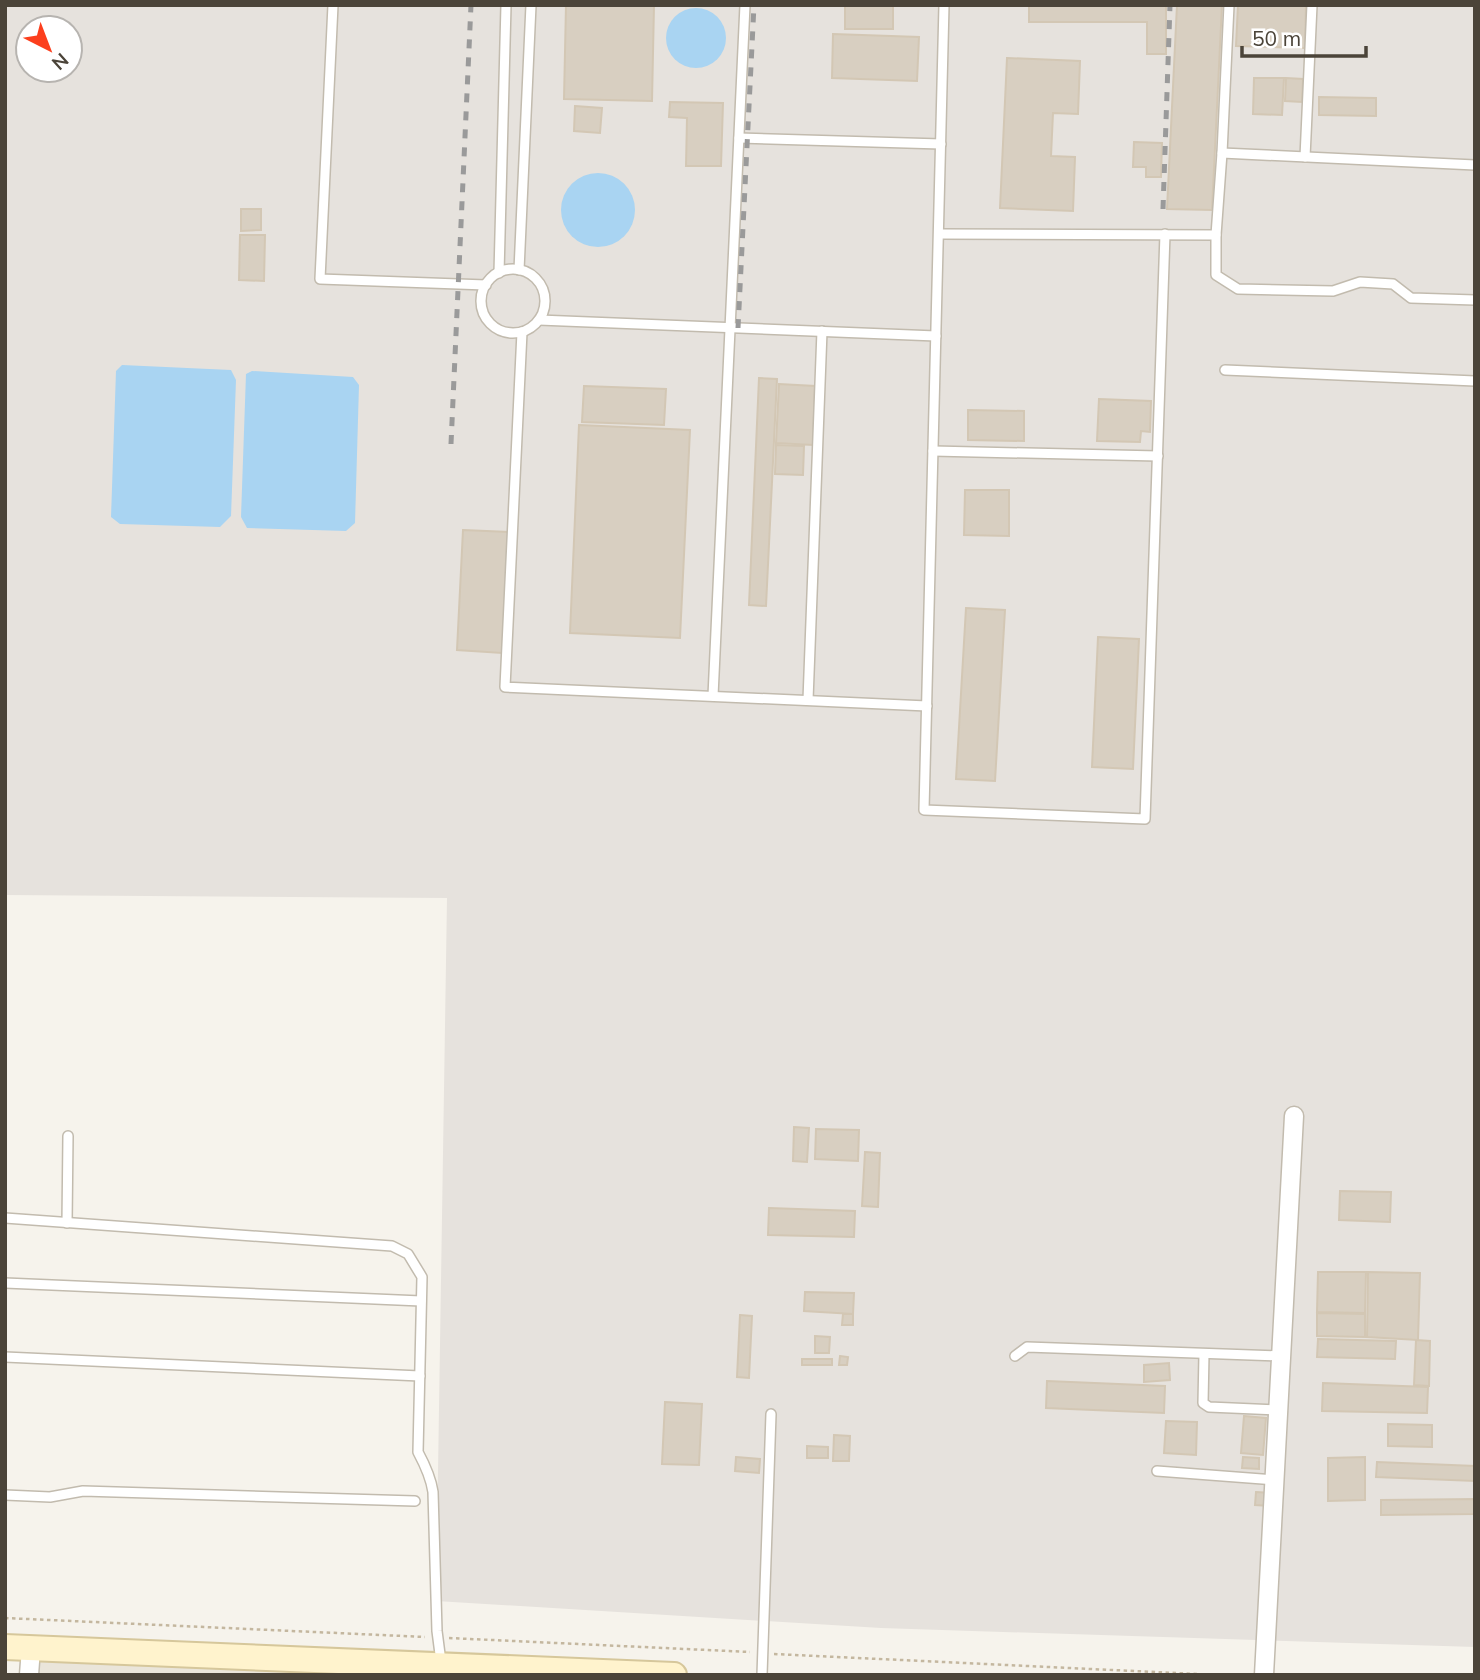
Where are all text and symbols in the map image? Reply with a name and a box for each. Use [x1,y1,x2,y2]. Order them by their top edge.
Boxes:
north arrow [14,14,84,84]
scale bar [1242,14,1366,58]
text: 50 m [1252,25,1301,51]
text: N [47,48,74,75]

